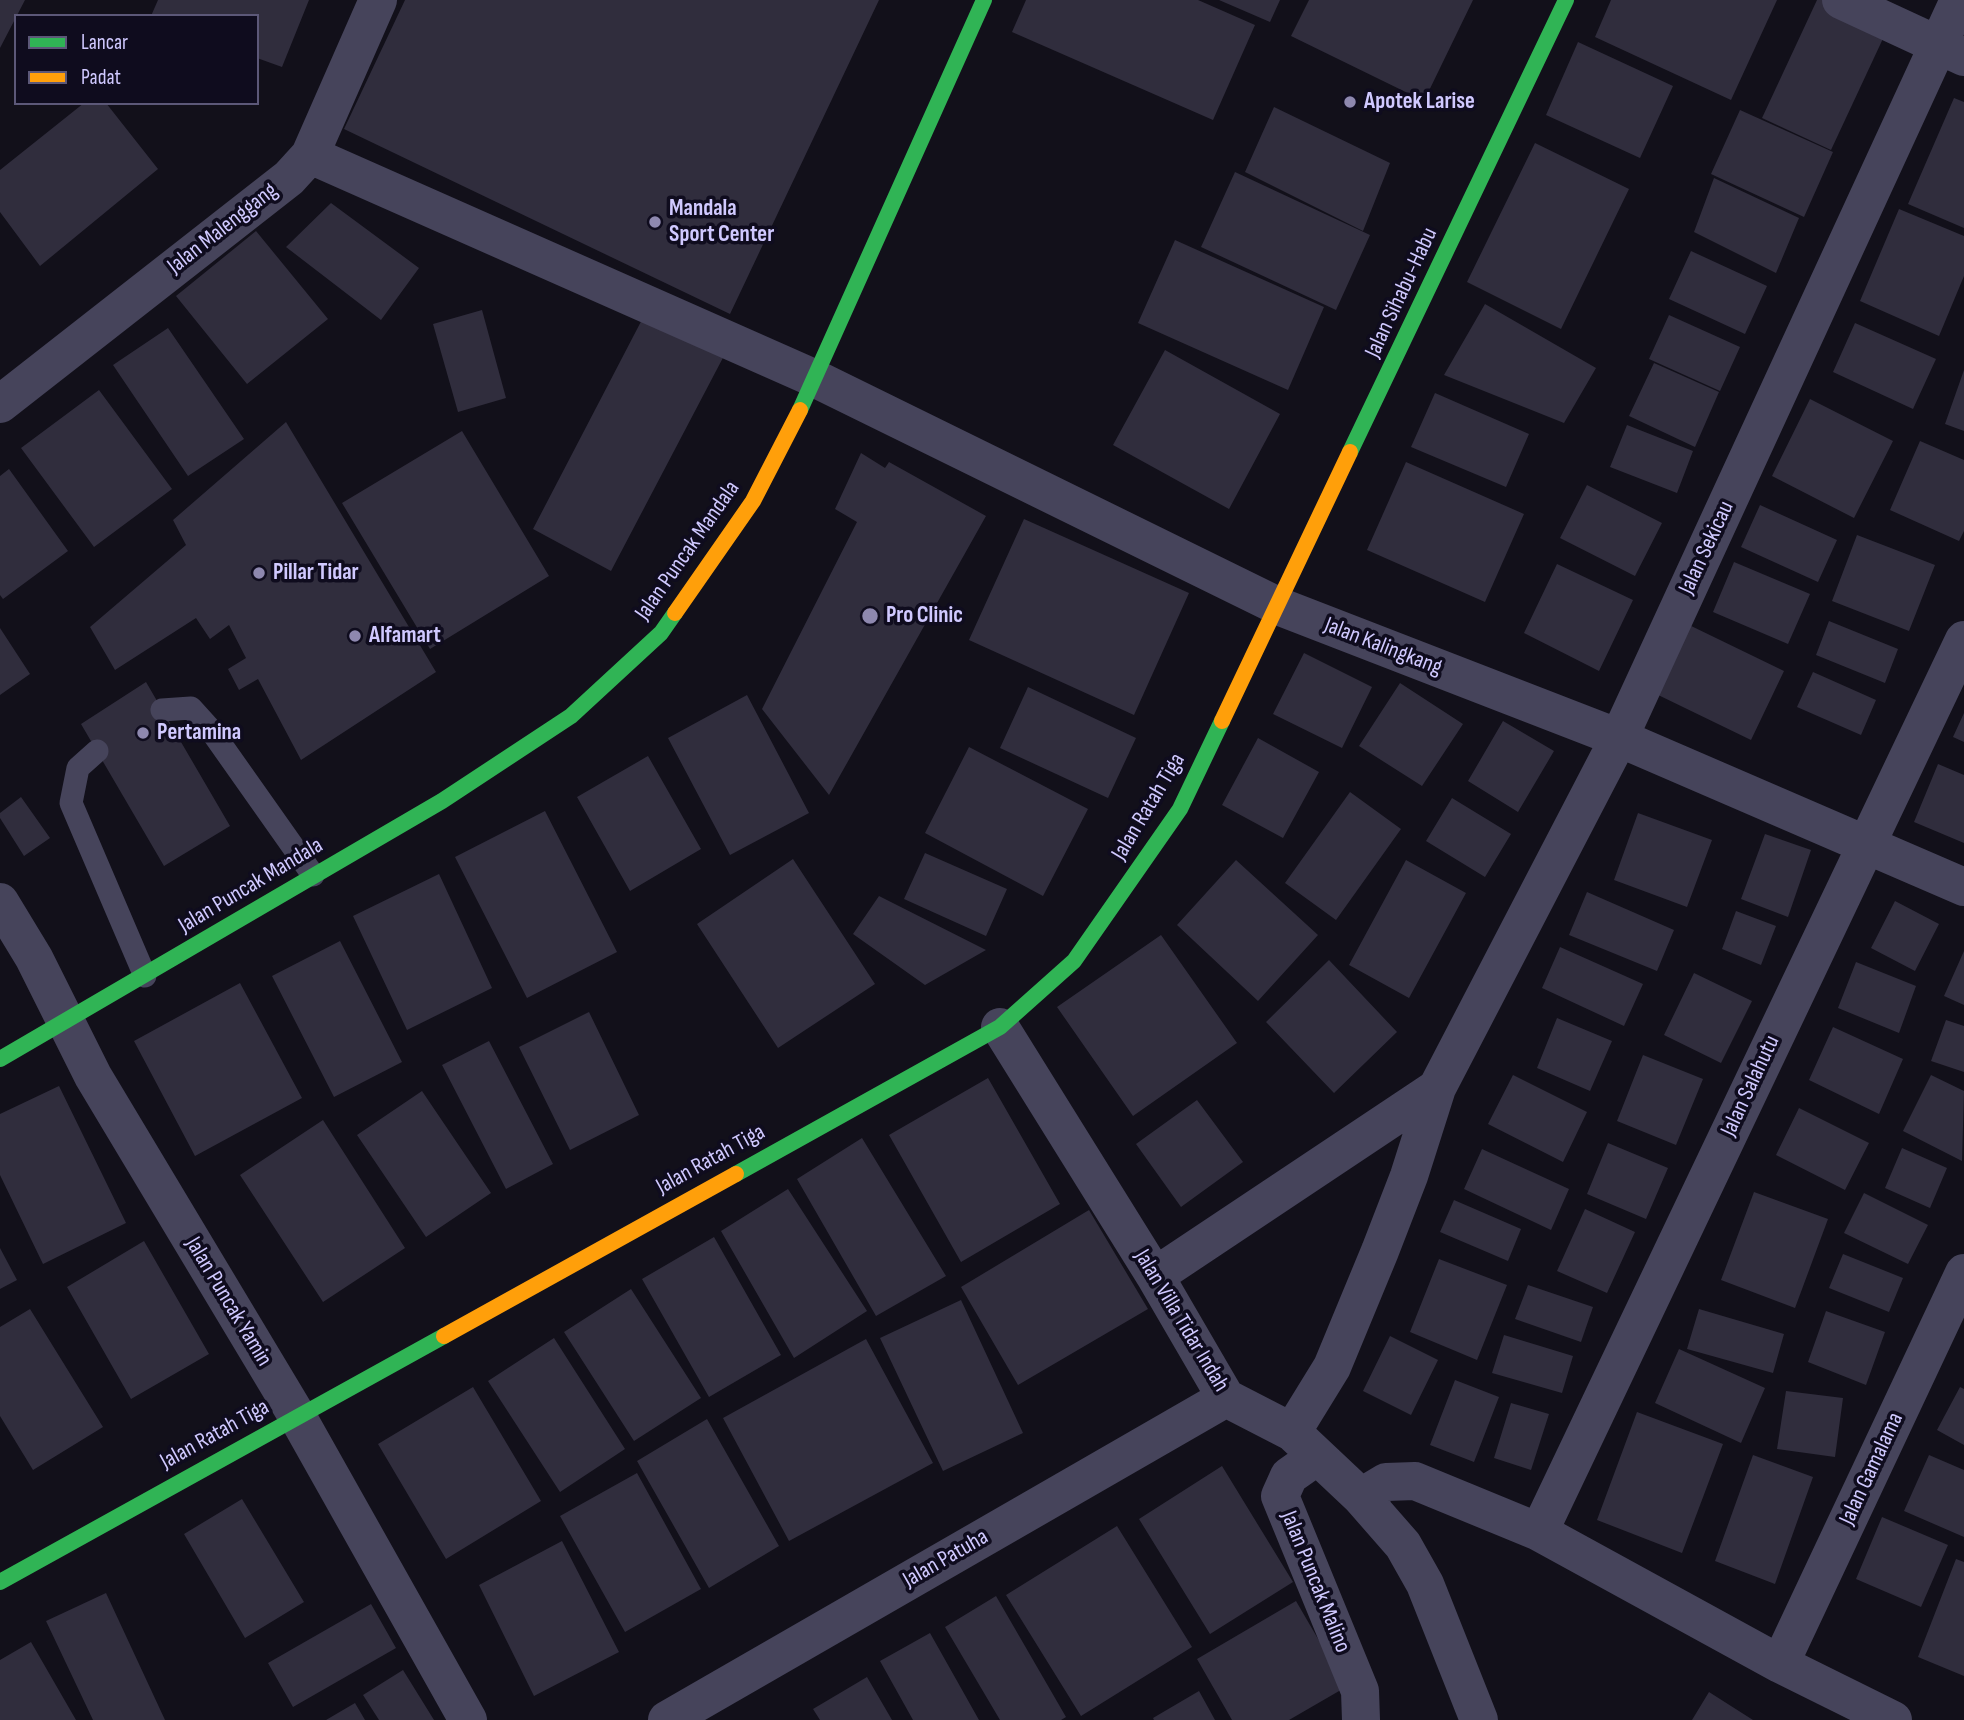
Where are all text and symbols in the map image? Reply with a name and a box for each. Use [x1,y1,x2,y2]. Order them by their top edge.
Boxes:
legend [14,14,259,105]
text: Lancar [81,30,128,55]
text: Padat [81,65,121,90]
place label: Apotek Larise [1364,88,1475,116]
marker: Apotek Larise [1342,94,1358,110]
street label: Jalan Malenggang [162,177,284,281]
place label: Mandala Sport Center [669,195,774,249]
marker: Mandala Sport Center [647,214,663,230]
street label: Jalan Sihabu-Habu [1360,224,1444,362]
street label: Jalan Puncak Mandala [630,476,746,626]
street label: Jalan Sekicau [1673,497,1741,599]
place label: Pillar Tidar [273,559,359,587]
marker: Pillar Tidar [251,565,267,581]
place label: Pro Clinic [886,602,963,630]
marker: Pro Clinic [860,606,880,626]
street label: Jalan Kalingkang [1320,612,1446,682]
place label: Alfamart [369,622,441,650]
marker: Alfamart [347,628,363,644]
place label: Pertamina [157,719,241,747]
marker: Pertamina [135,725,151,741]
street label: Jalan Ratah Tiga [1106,748,1192,866]
street label: Jalan Puncak Mandala [174,832,328,940]
street label: Jalan Salahutu [1716,1031,1786,1141]
street label: Jalan Ratah Tiga [652,1119,770,1201]
street label: Jalan Puncak Yamin [179,1232,277,1372]
street label: Jalan Villa Tidar Indah [1128,1245,1234,1397]
street label: Jalan Ratah Tiga [156,1394,274,1476]
street label: Jalan Gamalama [1834,1408,1910,1530]
street label: Jalan Puncak Malino [1274,1507,1356,1657]
street label: Jalan Patuha [898,1524,994,1594]

